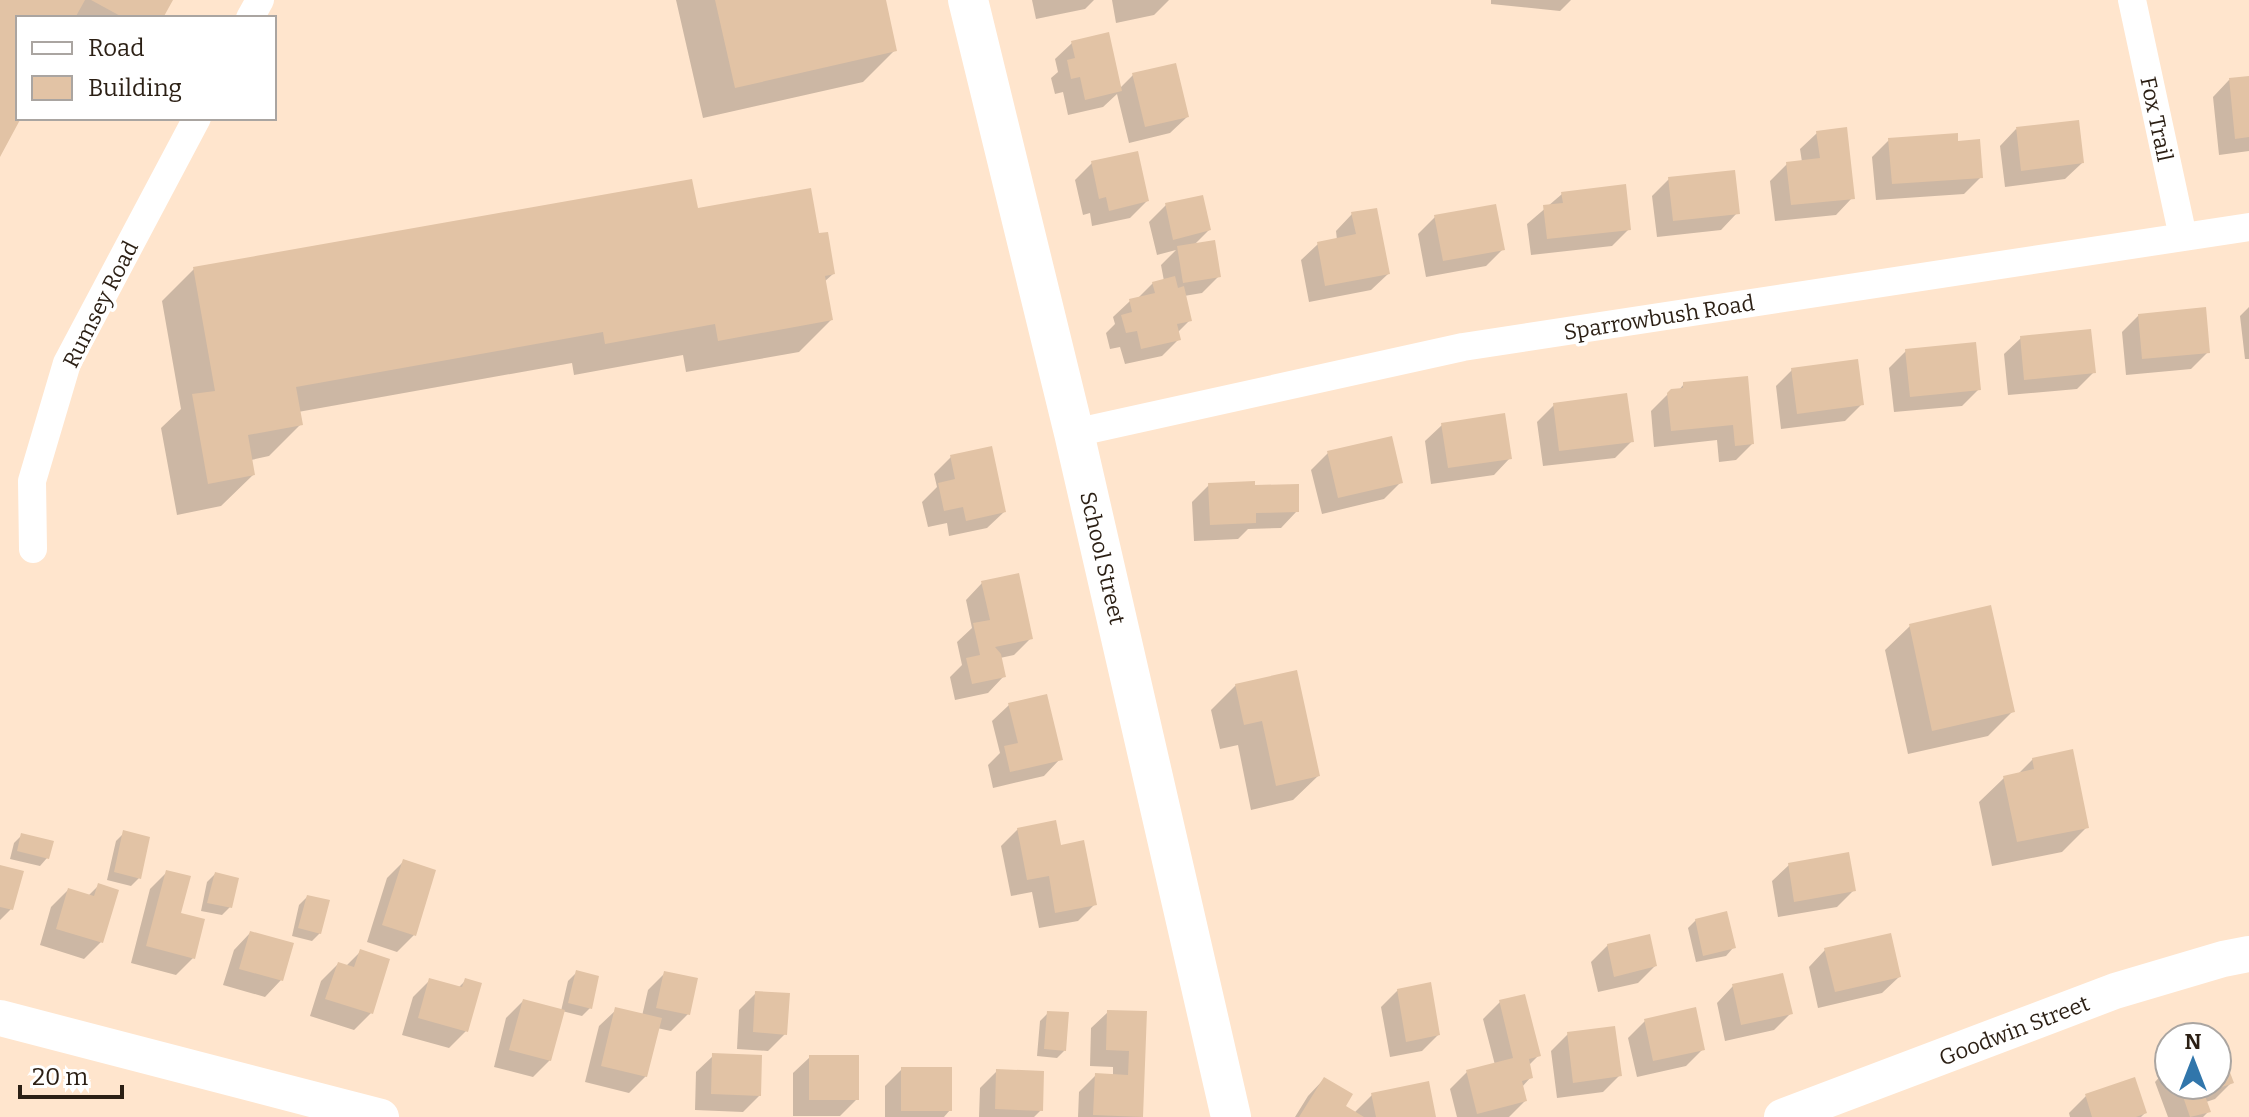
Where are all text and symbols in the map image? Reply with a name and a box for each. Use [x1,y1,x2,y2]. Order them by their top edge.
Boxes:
legend [16,16,276,120]
text: Road [88,34,144,62]
text: Building [88,74,182,102]
street label: Fox Trail [2134,74,2179,164]
street label: Rumsey Road [57,236,144,372]
street label: Sparrowbush Road [1562,289,1756,346]
street label: School Street [1074,489,1131,627]
street label: Goodwin Street [1935,989,2093,1071]
north arrow [2153,1021,2233,1101]
text: N [2185,1028,2202,1055]
scale bar [20,1049,122,1099]
text: 20 m [32,1063,88,1091]

